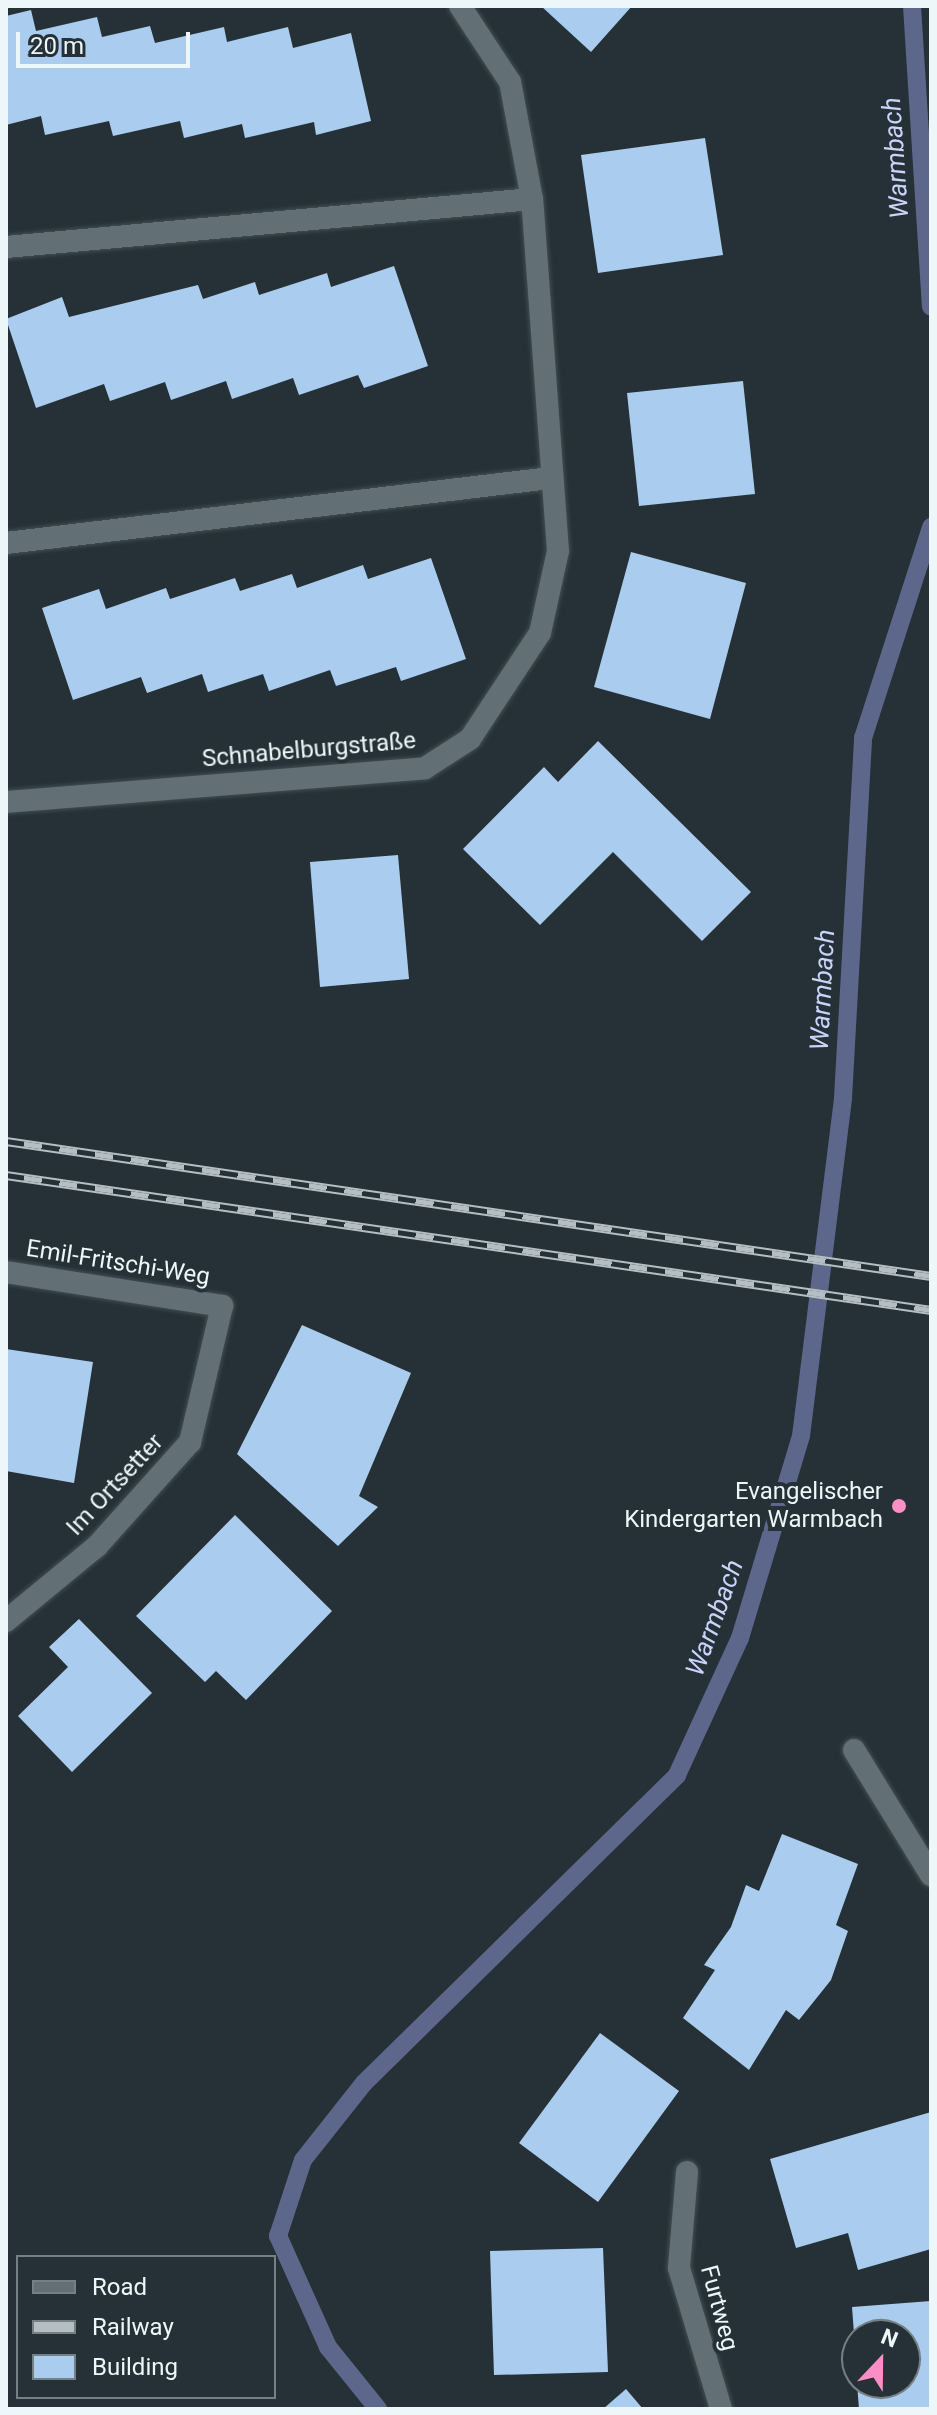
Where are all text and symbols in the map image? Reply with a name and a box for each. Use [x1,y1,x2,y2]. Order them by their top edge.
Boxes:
scale bar [20,16,194,66]
text: 20 m [30,32,84,60]
water label: Warmbach [876,96,916,220]
street label: Schnabelburgstraße [201,726,417,774]
water label: Warmbach [804,929,842,1051]
street label: Emil-Fritschi-Weg [24,1234,212,1292]
street label: Im Ortsetter [61,1428,169,1542]
place label: Evangelischer Kindergarten Warmbach [624,1478,883,1534]
marker: Evangelischer Kindergarten Warmbach [890,1497,908,1515]
water label: Warmbach [680,1556,750,1680]
legend [16,2255,276,2399]
street label: Furtweg [694,2262,744,2354]
text: Road [92,2273,147,2301]
text: Railway [92,2313,174,2341]
north arrow [841,2319,921,2399]
text: N [878,2324,901,2353]
text: Building [92,2353,178,2381]

